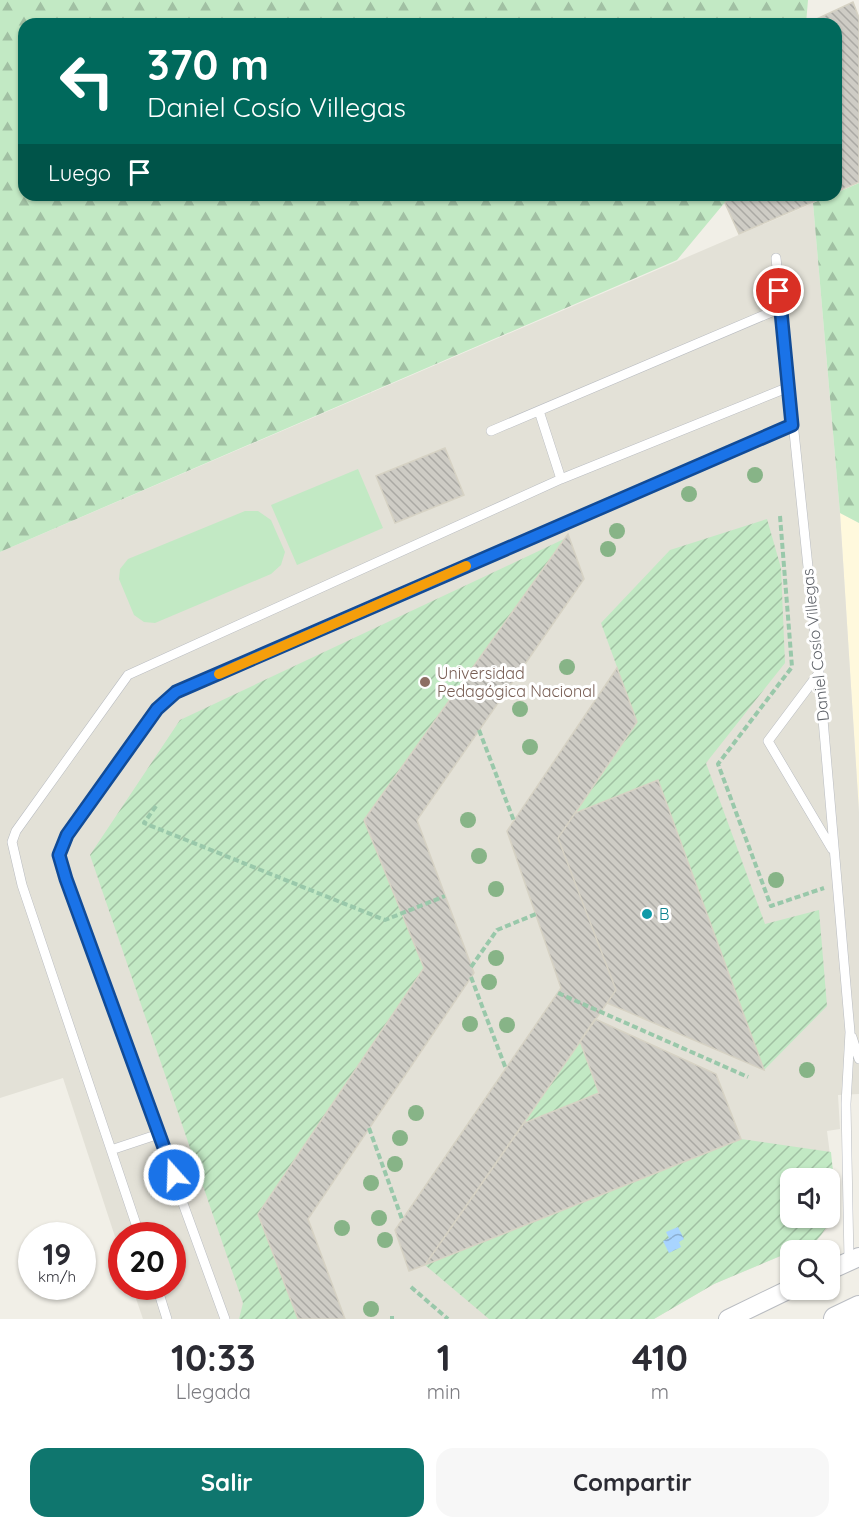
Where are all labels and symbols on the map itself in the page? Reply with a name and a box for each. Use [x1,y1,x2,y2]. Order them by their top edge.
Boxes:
pin [753,265,804,316]
street label: Daniel Cosío Villegas [797,568,833,722]
place label: Universidad Pedagógica Nacional [437,663,596,701]
marker: Universidad Pedagógica Nacional [418,675,432,689]
place label: B [659,904,669,924]
marker: B [640,907,654,921]
position arrow [142,1143,206,1207]
speed limit sign: 20 [108,1222,186,1300]

